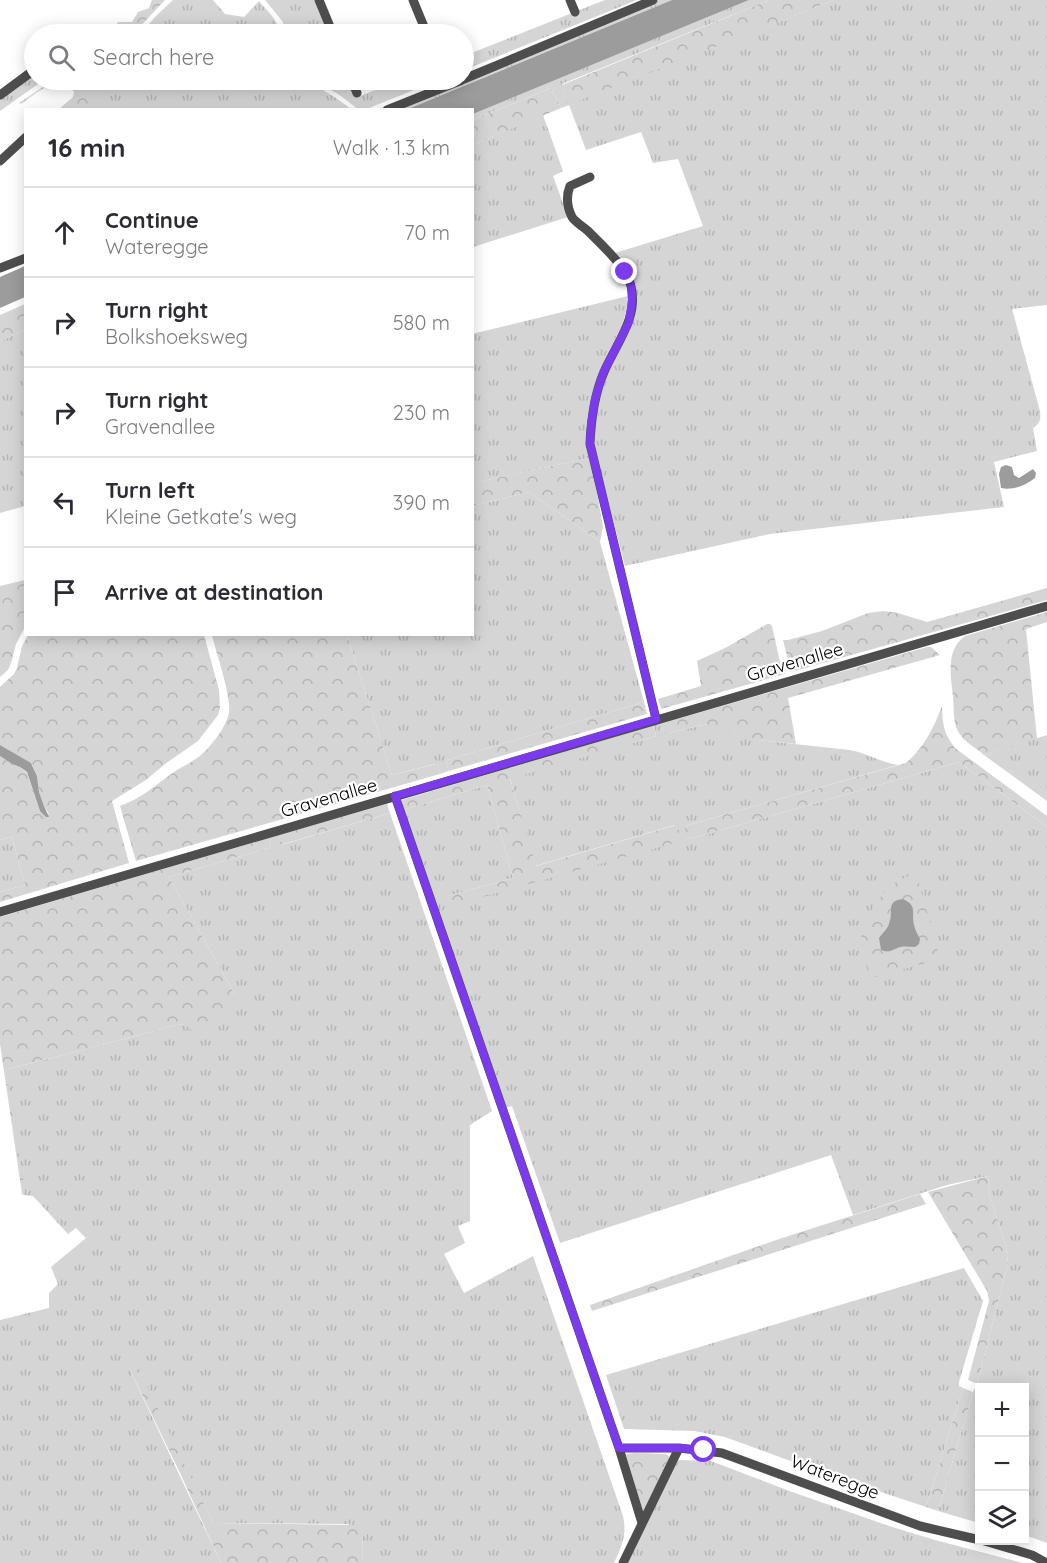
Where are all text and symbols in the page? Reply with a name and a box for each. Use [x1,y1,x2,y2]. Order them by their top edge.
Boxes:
search box [24,24,474,90]
icon: search [45,41,78,74]
text: Search here [93,43,214,71]
text: 16 min [48,131,125,164]
text: Walk · 1.3 km [333,135,450,160]
text: Continue [105,206,199,234]
icon: ahead [48,216,81,249]
text: 70 m [404,220,450,245]
text: Wateregge [105,234,209,259]
route end [611,258,637,284]
text: Turn right [105,296,209,324]
icon: right [48,306,81,339]
text: 580 m [393,310,450,335]
text: Bolkshoeksweg [105,324,248,349]
text: Turn right [105,386,209,414]
icon: right [48,396,81,429]
text: 230 m [393,400,450,425]
text: Gravenallee [105,414,215,439]
text: Turn left [105,476,195,504]
icon: left [48,486,81,519]
text: 390 m [393,490,450,515]
text: Kleine Getkate's weg [105,504,297,529]
icon: arrive [48,576,81,609]
text: Arrive at destination [105,578,323,606]
street label: Gravenallee [744,637,846,686]
street label: Gravenallee [278,773,380,822]
map controls [975,1383,1029,1545]
button: + [975,1383,1029,1437]
route start [690,1436,716,1462]
button: − [975,1437,1029,1491]
street label: Wateregge [788,1449,883,1504]
button: layers [975,1491,1029,1545]

